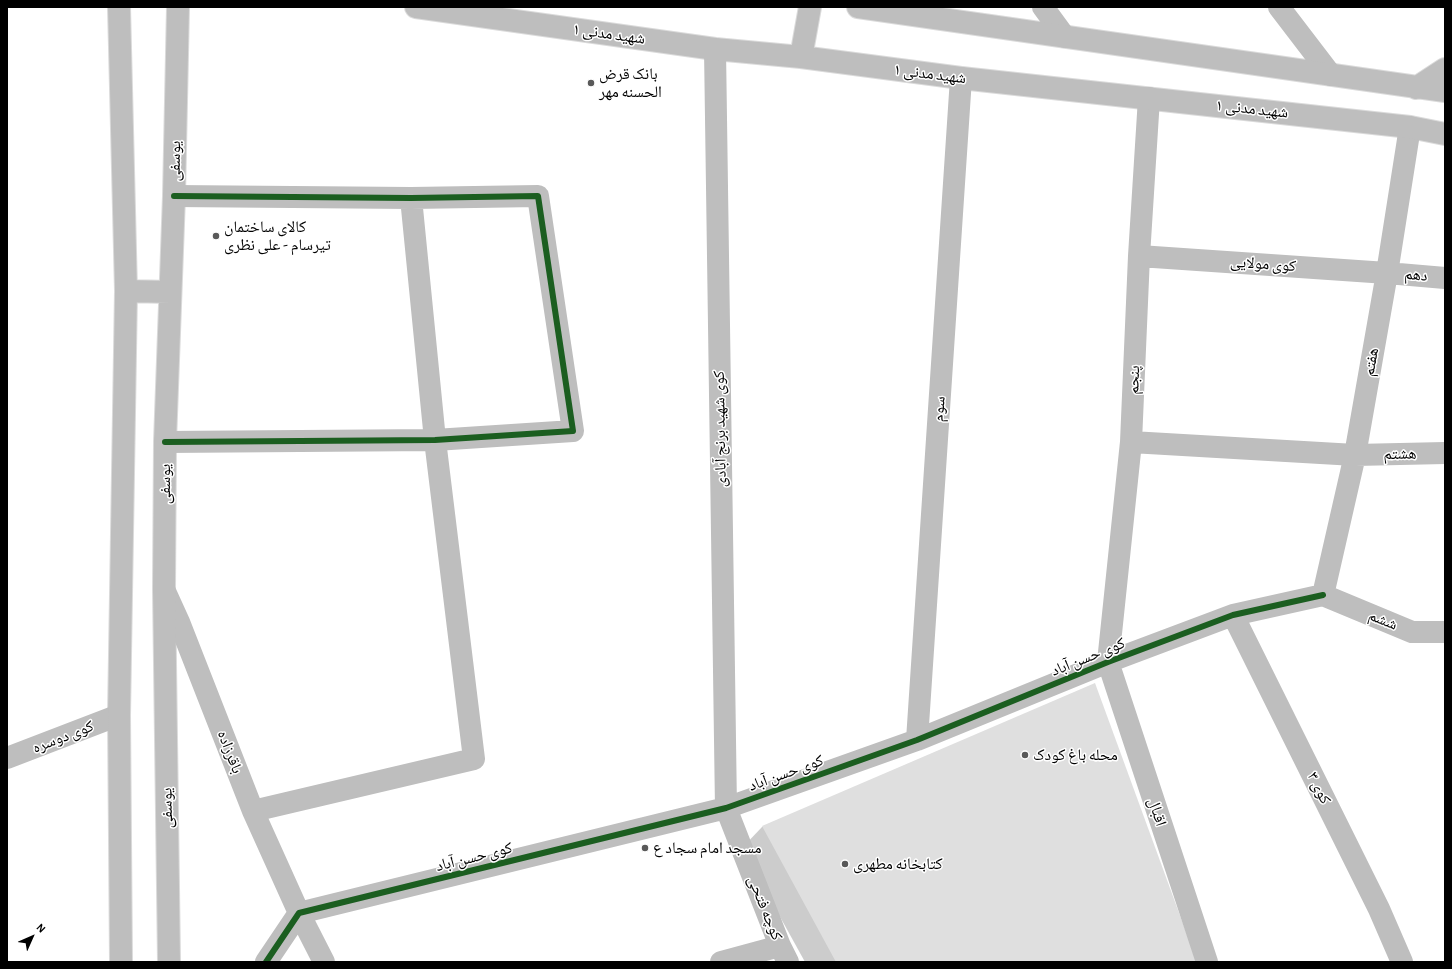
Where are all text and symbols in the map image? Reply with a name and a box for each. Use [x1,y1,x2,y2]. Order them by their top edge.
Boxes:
street label: شهید مدنی ۱ [572,19,646,49]
street label: شهید مدنی ۱ [893,60,967,88]
place label: بانک قرض الحسنه مهر [599,64,662,102]
marker: بانک قرض الحسنه مهر [586,78,596,88]
street label: شهید مدنی ۱ [1215,96,1289,122]
street label: یوسفی [165,140,185,182]
place label: کالای ساختمان تیرسام - علی نظری [224,217,331,255]
marker: کالای ساختمان تیرسام - علی نظری [211,231,221,241]
street label: کوی مولایی [1229,252,1297,276]
street label: دهم [1404,264,1428,286]
street label: هفتم [1359,346,1383,378]
street label: پنجم [1124,365,1144,395]
street label: کوی شهید برنج آبادی [709,371,731,487]
street label: سوم [929,395,949,423]
street label: هشتم [1383,444,1417,464]
street label: یوسفی [155,464,175,504]
street label: ششم [1366,606,1400,634]
street label: کوی حسن آباد [1048,633,1128,681]
street label: کوی دوسره [30,717,96,757]
street label: باقرزاده [213,728,247,776]
place label: محله باغ کودک [1033,745,1118,765]
marker: محله باغ کودک [1020,750,1030,760]
street label: کوی حسن آباد [746,751,826,795]
street label: کوی ۳ [1303,769,1335,807]
street label: یوسفی [157,787,177,829]
street label: اقبال [1143,795,1171,829]
street label: کوی حسن آباد [434,838,514,876]
place label: مسجد امام سجاد ع [653,838,762,858]
marker: مسجد امام سجاد ع [640,843,650,853]
place label: کتابخانه مطهری [853,854,943,874]
marker: کتابخانه مطهری [840,859,850,869]
street label: کوچه فتحی [743,873,787,943]
north arrow [12,917,52,957]
text: N [34,922,47,935]

